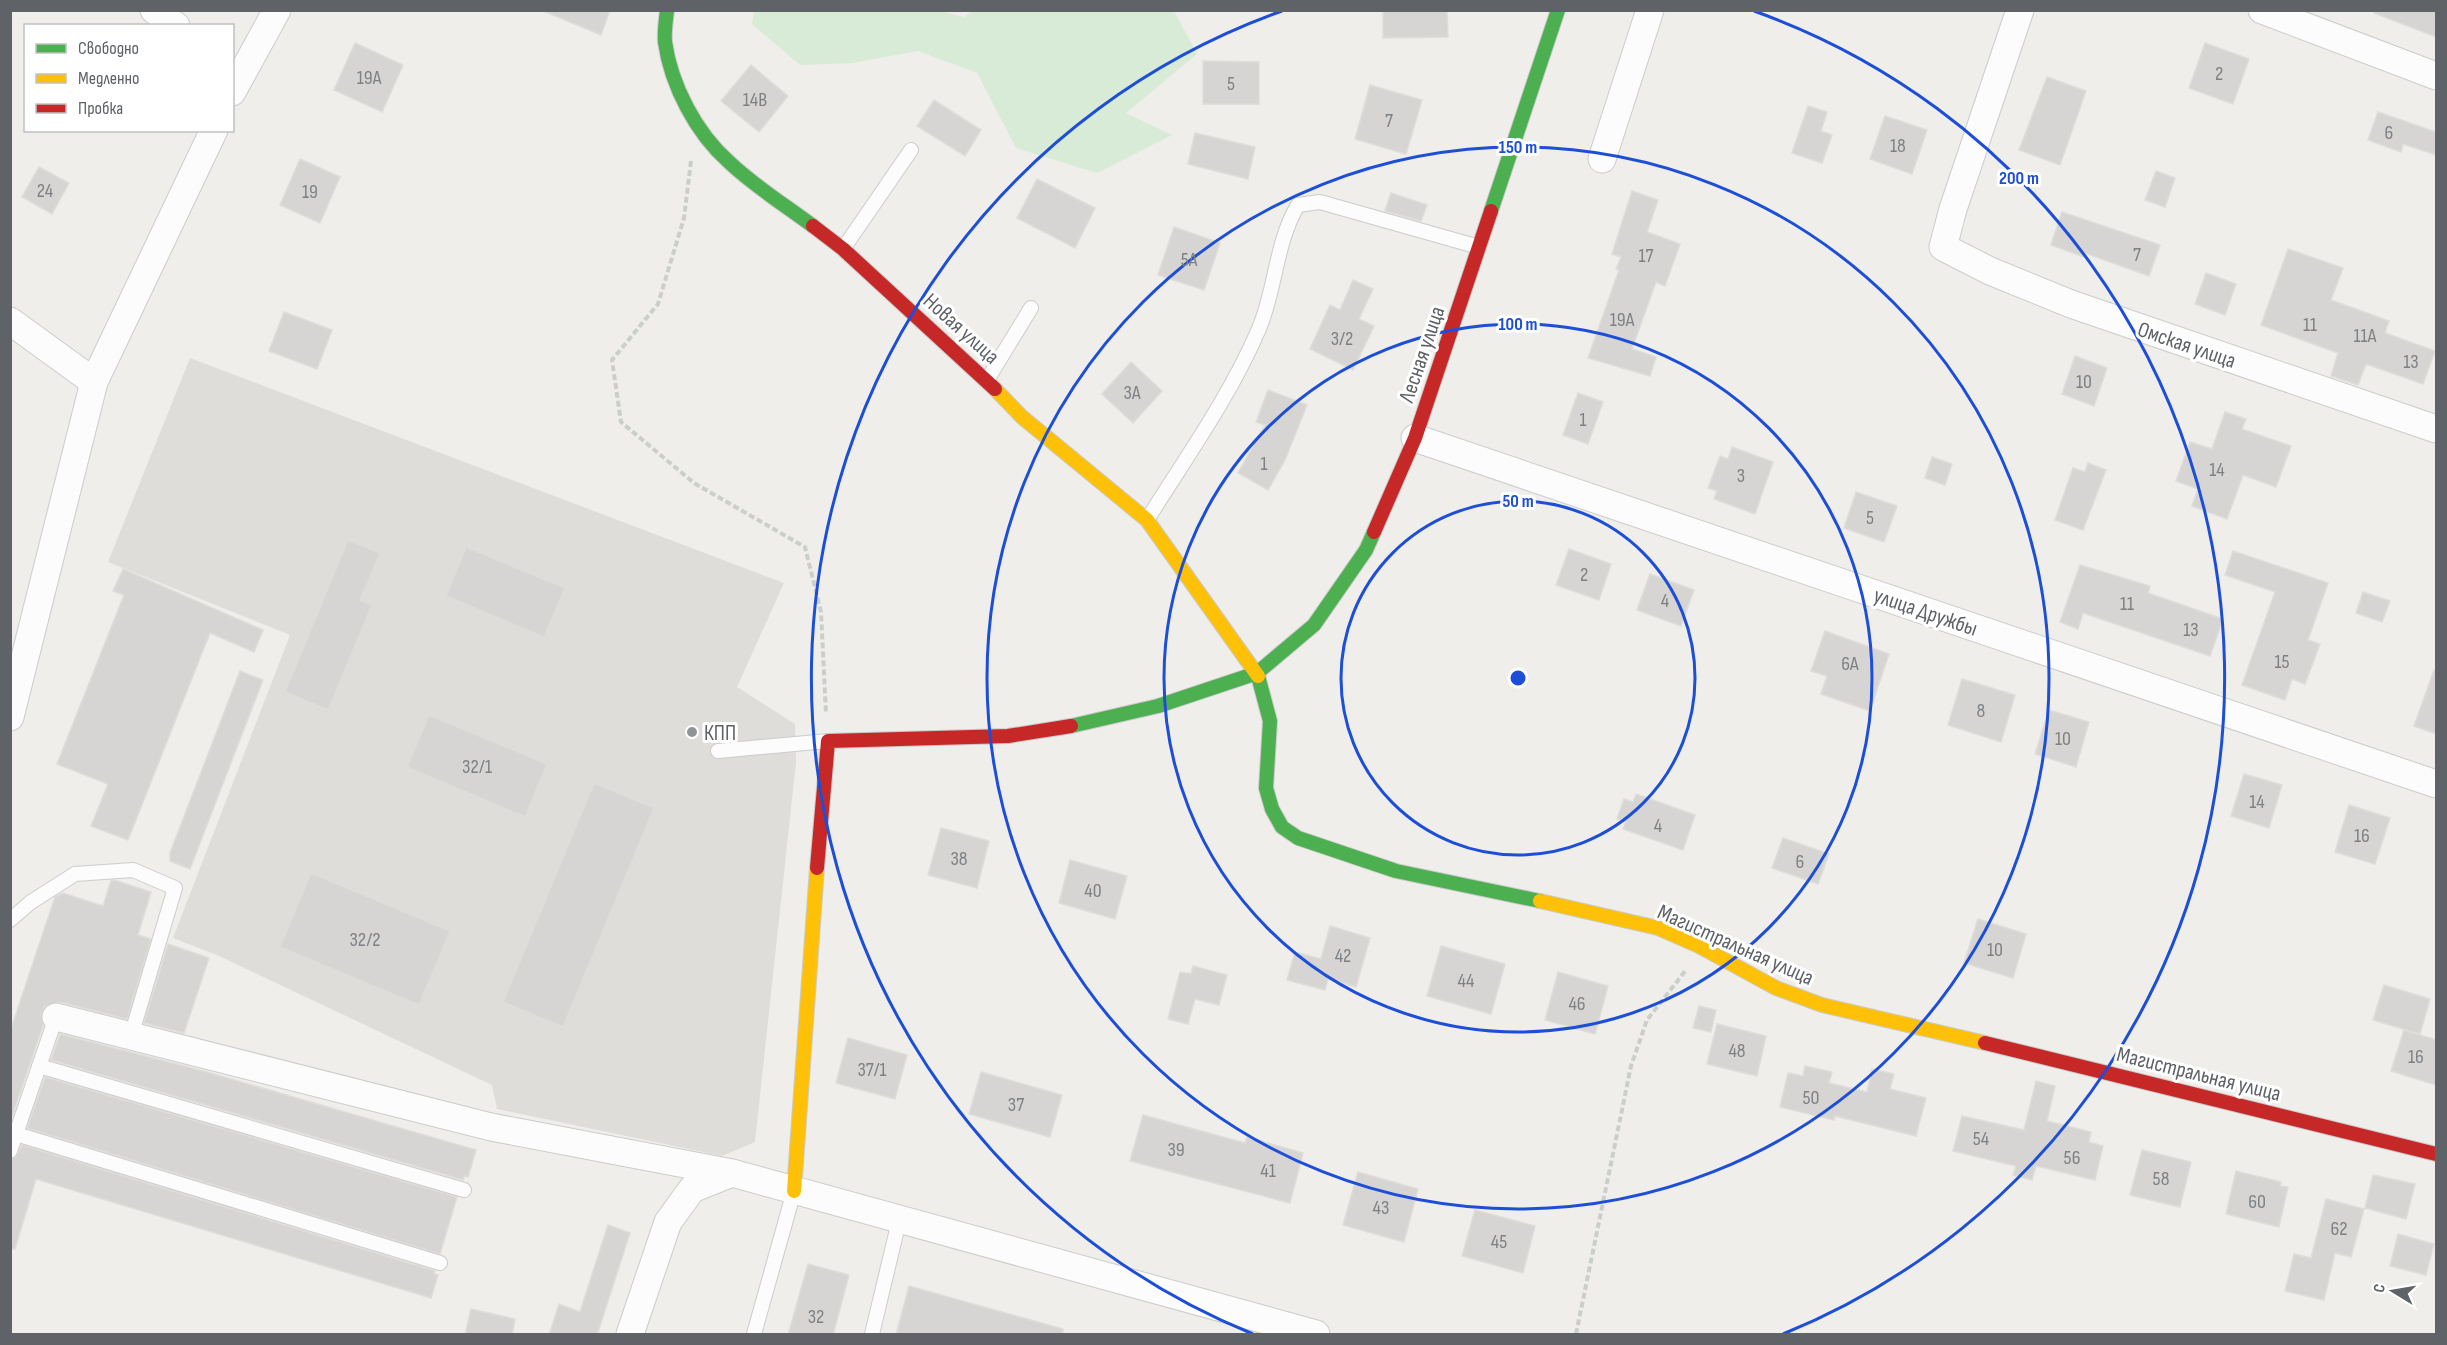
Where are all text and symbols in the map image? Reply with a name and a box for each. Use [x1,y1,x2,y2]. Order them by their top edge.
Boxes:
legend [24,24,234,132]
text: Свободно [78,38,139,59]
house number: 2 [2215,62,2223,86]
house number: 19А [357,66,382,90]
text: Медленно [78,68,140,89]
house number: 5 [1227,72,1235,96]
house number: 14В [743,88,767,112]
text: Пробка [78,98,123,119]
house number: 7 [1385,109,1393,133]
house number: 6 [2385,121,2393,145]
house number: 18 [1890,134,1906,158]
text: 150 m [1499,137,1537,158]
text: 200 m [1999,168,2039,189]
house number: 24 [37,179,53,203]
house number: 19 [302,180,318,204]
house number: 7 [2133,243,2141,267]
house number: 17 [1639,244,1653,268]
house number: 5А [1181,248,1198,272]
street label: Новая улица [917,288,1005,370]
street label: Лесная улица [1393,303,1451,407]
house number: 19А [1610,308,1635,332]
house number: 11 [2303,313,2317,337]
text: 100 m [1499,314,1538,335]
street label: Омская улица [2134,316,2239,375]
house number: 11А [2354,324,2377,348]
house number: 3/2 [1331,327,1353,351]
house number: 13 [2403,350,2419,374]
house number: 10 [2076,370,2092,394]
house number: 3А [1124,381,1141,405]
house number: 1 [1580,408,1587,432]
house number: 1 [1261,452,1268,476]
house number: 14 [2209,458,2225,482]
house number: 3 [1737,464,1745,488]
text: 50 m [1502,491,1534,512]
house number: 5 [1866,506,1874,530]
house number: 2 [1580,563,1588,587]
street label: улица Дружбы [1870,582,1981,643]
house number: 4 [1661,589,1669,613]
house number: 11 [2120,592,2134,616]
house number: 13 [2183,618,2199,642]
house number: 15 [2274,650,2290,674]
house number: 6А [1841,652,1859,676]
centre of rings [1508,668,1528,688]
house number: 8 [1977,699,1985,723]
place label: КПП [704,720,736,747]
marker: КПП [685,725,699,739]
house number: 10 [2055,727,2071,751]
house number: 32/1 [462,755,492,779]
house number: 14 [2249,790,2265,814]
house number: 4 [1654,814,1662,838]
house number: 16 [2354,824,2370,848]
house number: 38 [950,847,968,871]
house number: 6 [1796,850,1804,874]
house number: 40 [1084,879,1102,903]
street label: Магистральная улица [1653,899,1818,992]
house number: 32/2 [349,928,381,952]
house number: 10 [1987,938,2003,962]
house number: 42 [1335,944,1351,968]
house number: 44 [1458,969,1474,993]
house number: 46 [1568,992,1586,1016]
house number: 48 [1728,1039,1746,1063]
street label: Магистральная улица [2114,1041,2283,1108]
house number: 16 [2408,1045,2424,1069]
house number: 37/1 [857,1058,887,1082]
house number: 50 [1803,1086,1819,1110]
house number: 37 [1008,1093,1024,1117]
house number: 54 [1973,1127,1989,1151]
house number: 39 [1167,1138,1185,1162]
house number: 56 [2064,1146,2080,1170]
house number: 41 [1260,1159,1276,1183]
house number: 58 [2153,1167,2169,1191]
house number: 60 [2248,1190,2266,1214]
house number: 43 [1373,1196,1389,1220]
house number: 62 [2330,1217,2348,1241]
house number: 45 [1491,1230,1507,1254]
north arrow [2363,1261,2423,1321]
text: С [2370,1283,2390,1294]
house number: 32 [808,1305,824,1329]

